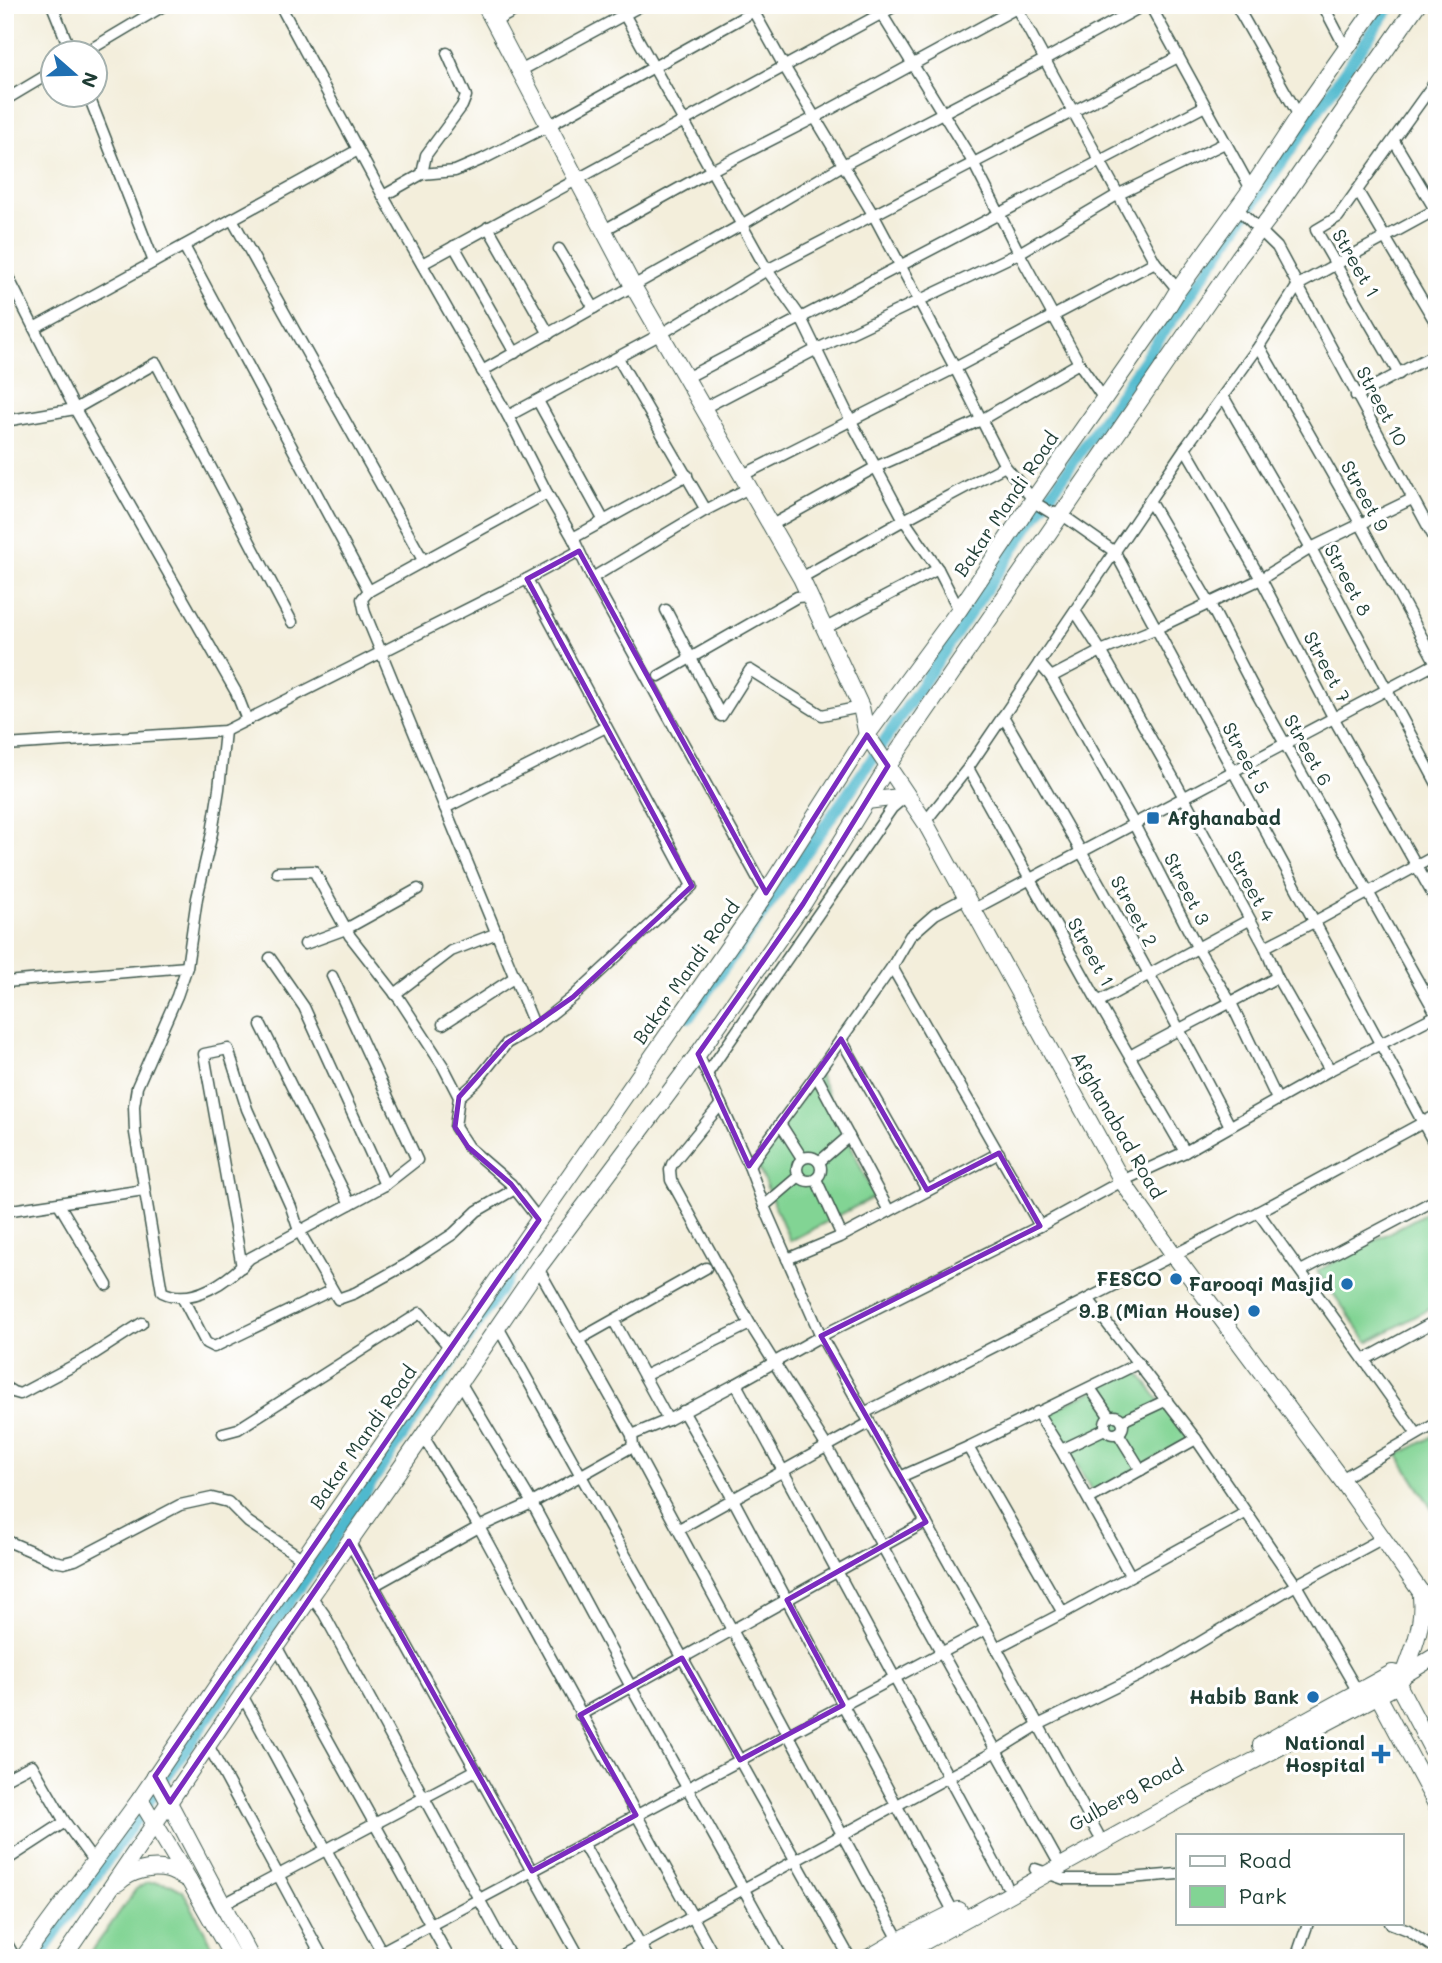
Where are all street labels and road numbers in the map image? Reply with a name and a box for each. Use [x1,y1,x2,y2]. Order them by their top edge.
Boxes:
street label: Street 1 [1327,224,1386,302]
street label: Street 10 [1351,362,1414,450]
street label: Bakar Mandi Road [948,426,1063,581]
street label: Street 9 [1336,456,1395,536]
street label: Street 8 [1319,539,1378,620]
street label: Street 7 [1298,627,1357,707]
street label: Street 6 [1279,710,1338,790]
street label: Street 5 [1217,718,1276,798]
street label: Street 4 [1222,846,1281,926]
street label: Street 3 [1159,848,1216,929]
street label: Street 2 [1105,871,1164,951]
street label: Bakar Mandi Road [627,895,745,1048]
street label: Street 1 [1062,913,1121,991]
street label: Afghanabad Road [1066,1047,1171,1203]
street label: Bakar Mandi Road [304,1360,422,1513]
street label: Gulberg Road [1064,1753,1187,1836]

